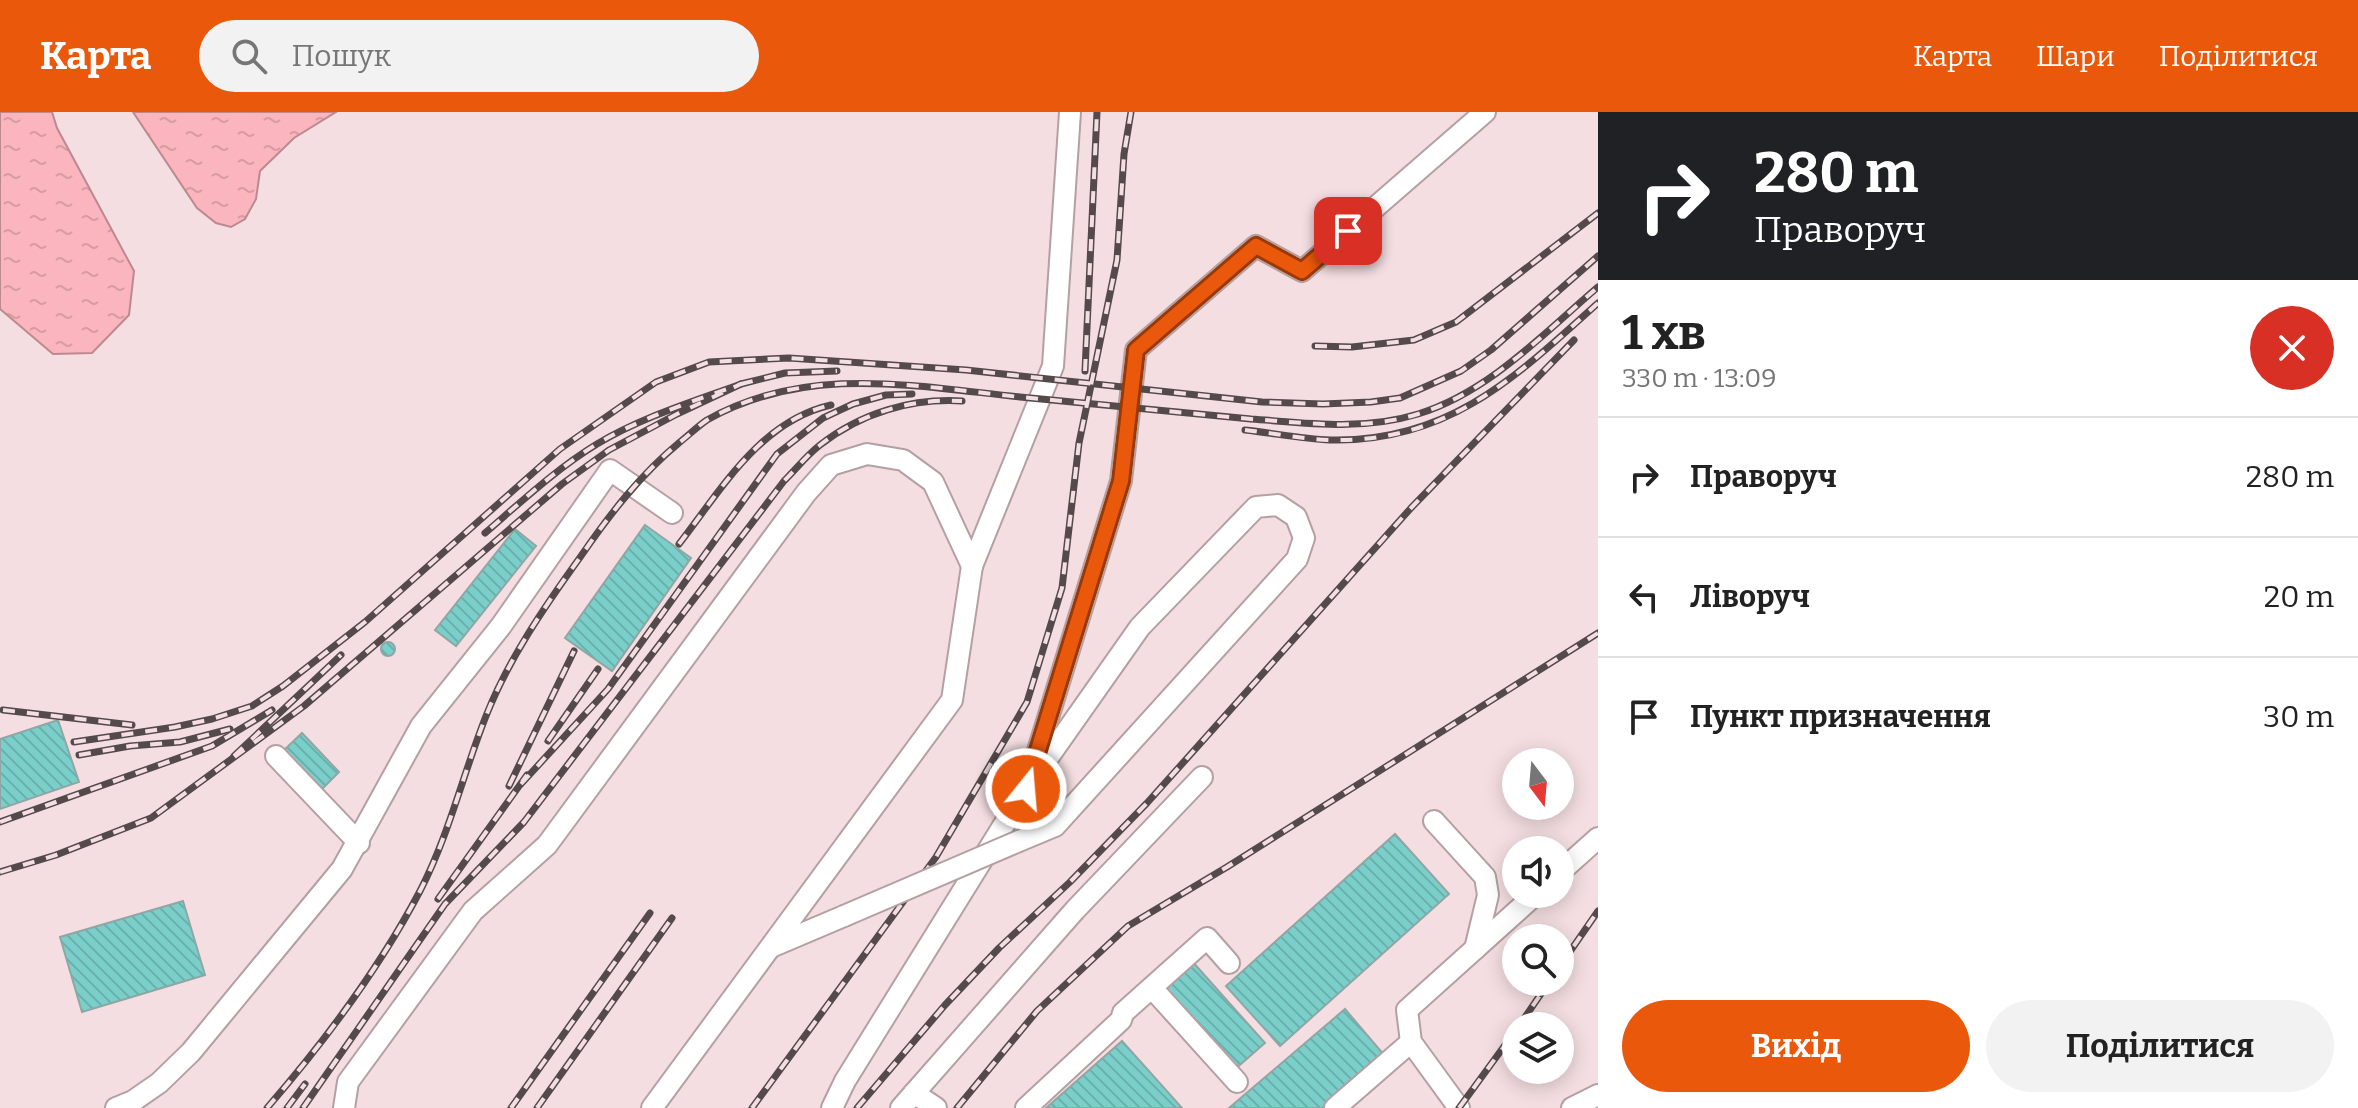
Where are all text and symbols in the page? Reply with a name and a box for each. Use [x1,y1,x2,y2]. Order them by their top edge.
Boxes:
search box [199,20,759,92]
text: Карта [40,33,151,79]
icon: search [227,34,271,78]
text: Пошук [291,38,391,74]
text: Карта [1913,40,1992,73]
text: Шари [2036,40,2115,73]
text: Поділитися [2159,40,2318,73]
text: 280 m [1754,140,1918,207]
icon: right [1622,144,1726,248]
pin [1314,197,1382,265]
text: Праворуч [1754,208,1926,252]
icon: arrive [1326,209,1370,253]
text: 1 хв [1622,304,1706,362]
button: close [2250,306,2334,390]
text: 330 m · 13:09 [1622,363,1776,394]
icon: right [1622,455,1666,499]
text: Праворуч [1690,459,1837,495]
text: 280 m [2246,459,2334,495]
icon: left [1622,575,1666,619]
text: Ліворуч [1690,579,1810,615]
text: 20 m [2264,579,2334,615]
icon: arrive [1622,695,1666,739]
text: Пункт призначення [1690,699,1991,735]
text: 30 m [2263,699,2334,735]
position arrow [984,747,1068,831]
north arrow [1502,748,1574,820]
map controls [1502,748,1574,1084]
button: sound [1502,836,1574,908]
button: search [1502,924,1574,996]
button: Вихід [1622,1000,1970,1092]
button: Поділитися [1986,1000,2334,1092]
button: layers [1502,1012,1574,1084]

